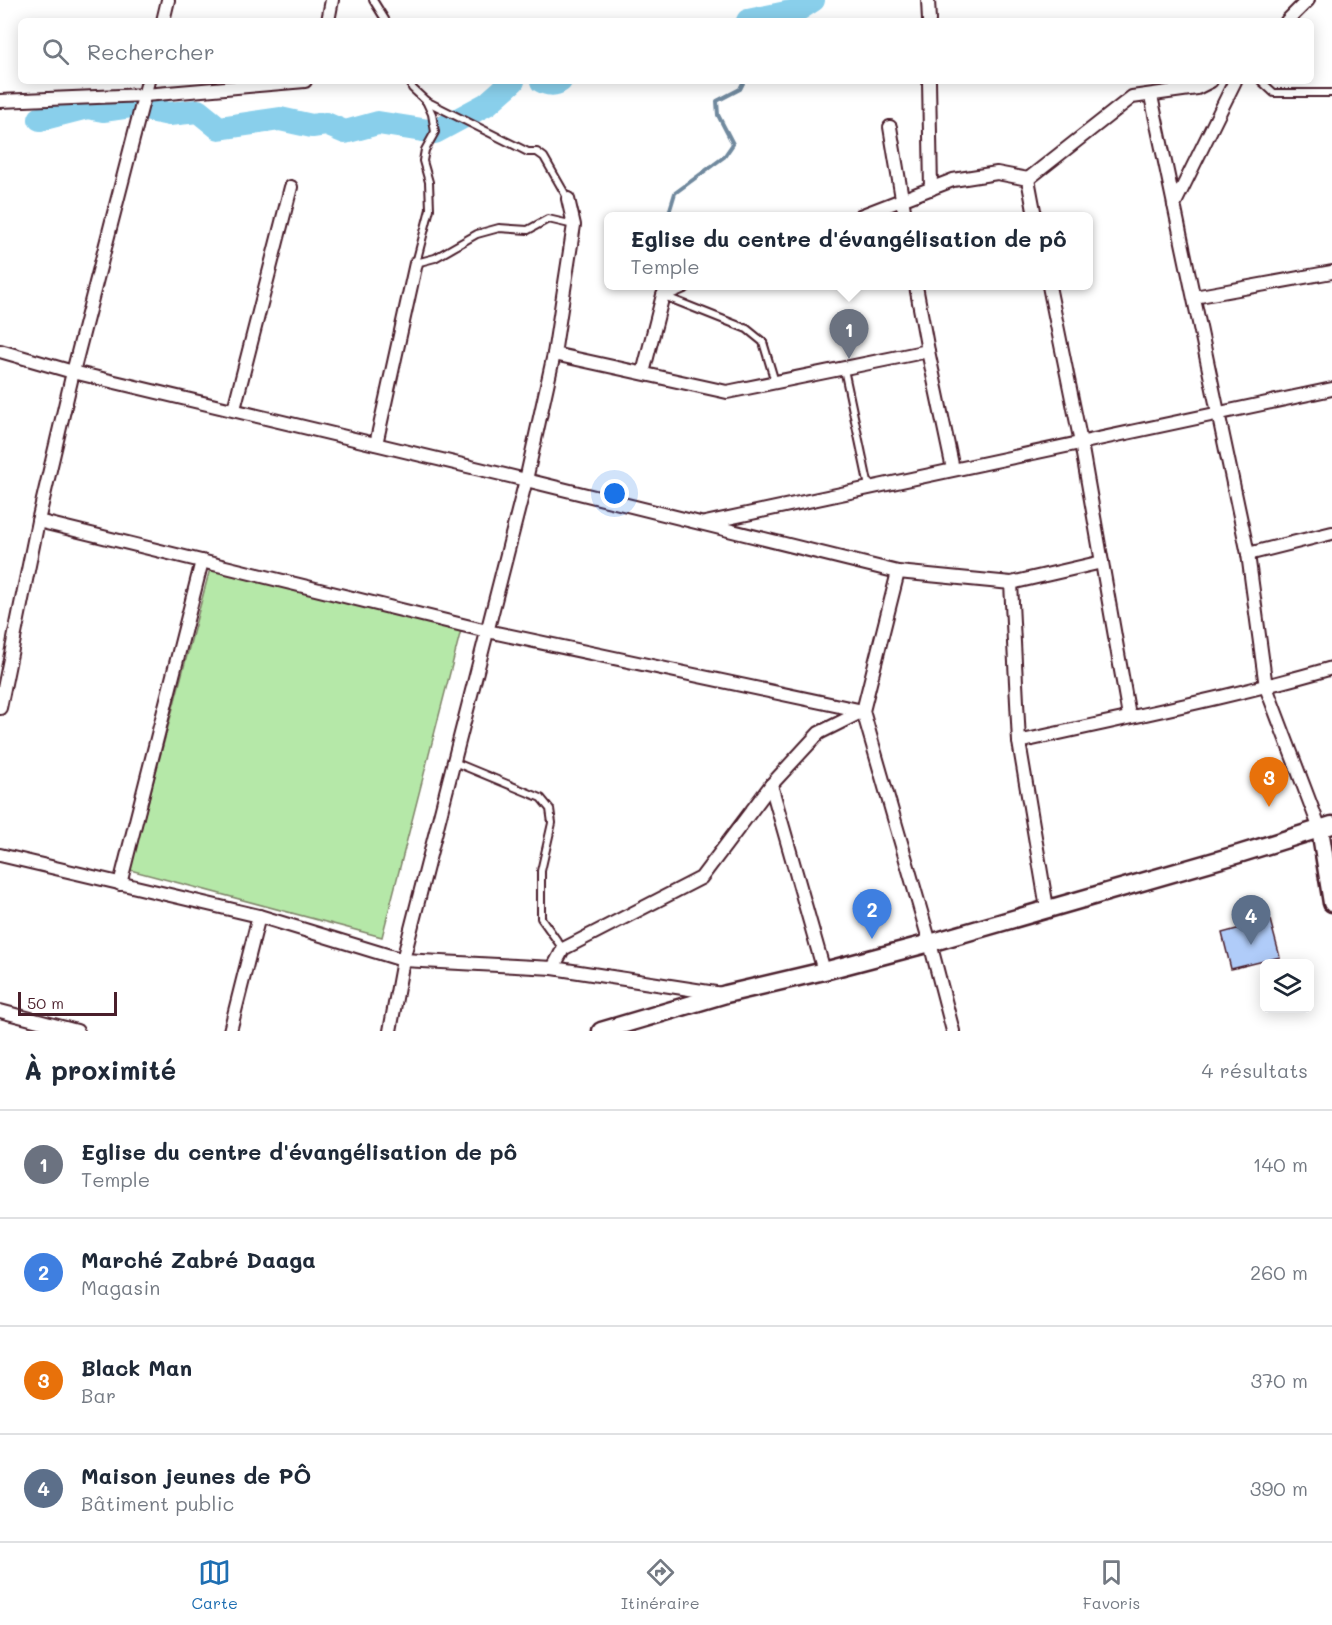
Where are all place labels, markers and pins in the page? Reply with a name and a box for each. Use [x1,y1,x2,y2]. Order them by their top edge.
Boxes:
pin: 1 [830,310,868,359]
pin: 3 [1250,758,1288,807]
pin: 2 [852,890,892,939]
pin: 4 [1232,896,1270,945]

